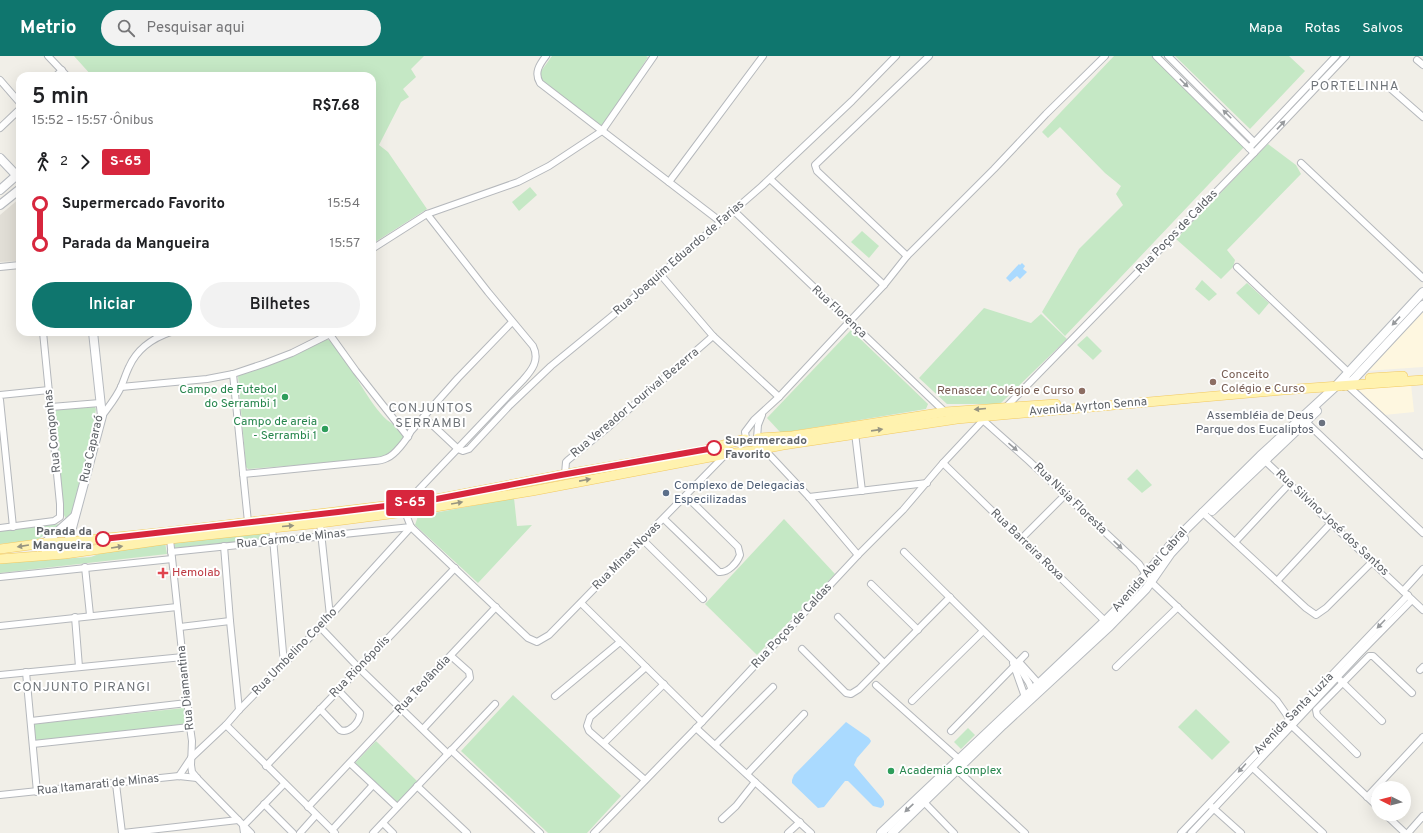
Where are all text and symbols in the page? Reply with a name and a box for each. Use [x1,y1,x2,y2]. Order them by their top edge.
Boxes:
search box [101,10,381,46]
text: Metrio [20,16,77,40]
icon: search [115,17,137,39]
text: Pesquisar aqui [147,19,245,38]
text: Mapa [1249,20,1283,37]
text: Rotas [1305,20,1340,37]
text: Salvos [1362,20,1403,37]
one-way arrow [1179,79,1189,88]
district label: PORTELINHA [1311,79,1399,95]
text: 5 min [32,84,89,111]
text: R$7.68 [312,97,360,116]
one-way arrow [1222,109,1232,119]
text: 15:52 – 15:57 · Ônibus [32,113,154,129]
one-way arrow [1276,120,1286,130]
icon: walk [32,151,54,173]
icon: forward [74,151,96,173]
text: S-65 [110,153,142,170]
text: 2 [60,154,68,170]
street label: Rua Poços de Caldas [1133,186,1221,278]
text: Supermercado Favorito [62,195,225,214]
text: 15:54 [328,196,360,212]
street label: Rua Joaquim Eduardo de Farias [610,197,748,319]
text: Parada da Mangueira [62,235,210,254]
text: 15:57 [329,236,360,252]
button: Iniciar [32,282,192,328]
button: Bilhetes [200,282,360,328]
street label: Rua Florença [808,282,870,342]
one-way arrow [1392,316,1401,325]
street label: Rua Vereador Lourival Bezerra [567,345,703,461]
place label: Conceito Colégio e Curso [1221,367,1305,397]
marker: Conceito Colégio e Curso [1208,377,1218,387]
place label: Campo de Futebol do Serrambi 1 [179,382,277,412]
place label: Renascer Colégio e Curso [937,383,1074,399]
marker: Renascer Colégio e Curso [1077,386,1087,396]
street label: Rua Congonhas [41,388,65,474]
marker: Campo de Futebol do Serrambi 1 [280,392,290,402]
street label: Avenida Ayrton Senna [1028,394,1148,420]
district label: CONJUNTOS SERRAMBI [388,401,474,432]
one-way arrow [974,405,986,412]
place label: Assembléia de Deus Parque dos Eucaliptos [1196,408,1314,438]
street label: Rua Caparaó [76,413,108,484]
place label: Campo de areia - Serrambi 1 [233,414,317,444]
marker: Assembléia de Deus Parque dos Eucaliptos [1317,418,1327,428]
marker: Campo de areia - Serrambi 1 [320,424,330,434]
one-way arrow [871,427,883,433]
place label: Supermercado Favorito [725,433,807,463]
marker: Supermercado Favorito [706,440,722,456]
one-way arrow [1008,442,1018,451]
street label: Rua Nisia Floresta [1030,460,1110,538]
street label: Rua Silvino José dos Santos [1272,466,1392,580]
one-way arrow [579,477,591,483]
place label: Complexo de Delegacias Especilizadas [674,478,805,508]
marker: Complexo de Delegacias Especilizadas [661,488,671,498]
line badge: S-65 [382,490,438,516]
text: S-65 [394,494,426,511]
one-way arrow [451,500,463,506]
street label: Rua Barreira Roxa [987,506,1067,584]
street label: Rua Minas Novas [589,518,665,594]
one-way arrow [282,522,294,529]
place label: Parada da Mangueira [33,524,92,554]
street label: Avenida Abel Cabral [1109,524,1191,616]
street label: Rua Carmo de Minas [235,525,347,553]
marker: Parada da Mangueira [95,531,111,547]
one-way arrow [1113,540,1123,550]
one-way arrow [17,543,29,549]
one-way arrow [111,543,123,549]
place label: Hemolab [172,565,220,581]
marker: Hemolab [157,567,169,579]
street label: Rua Poços de Caldas [748,580,836,672]
street label: Rua Umbelino Coelho [249,604,341,699]
one-way arrow [1376,619,1386,629]
street label: Rua Rionópolis [326,632,394,702]
street label: Rua Diamantina [174,645,198,731]
street label: Rua Teolândia [392,652,454,718]
street label: Avenida Santa Luzia [1251,669,1337,759]
district label: CONJUNTO PIRANGI [13,680,151,696]
place label: Academia Complex [899,763,1002,779]
one-way arrow [1238,763,1247,773]
marker: Academia Complex [886,766,896,776]
street label: Rua Itamarati de Minas [36,771,160,799]
north arrow [1371,781,1411,821]
map controls [1371,781,1411,821]
one-way arrow [904,803,914,812]

